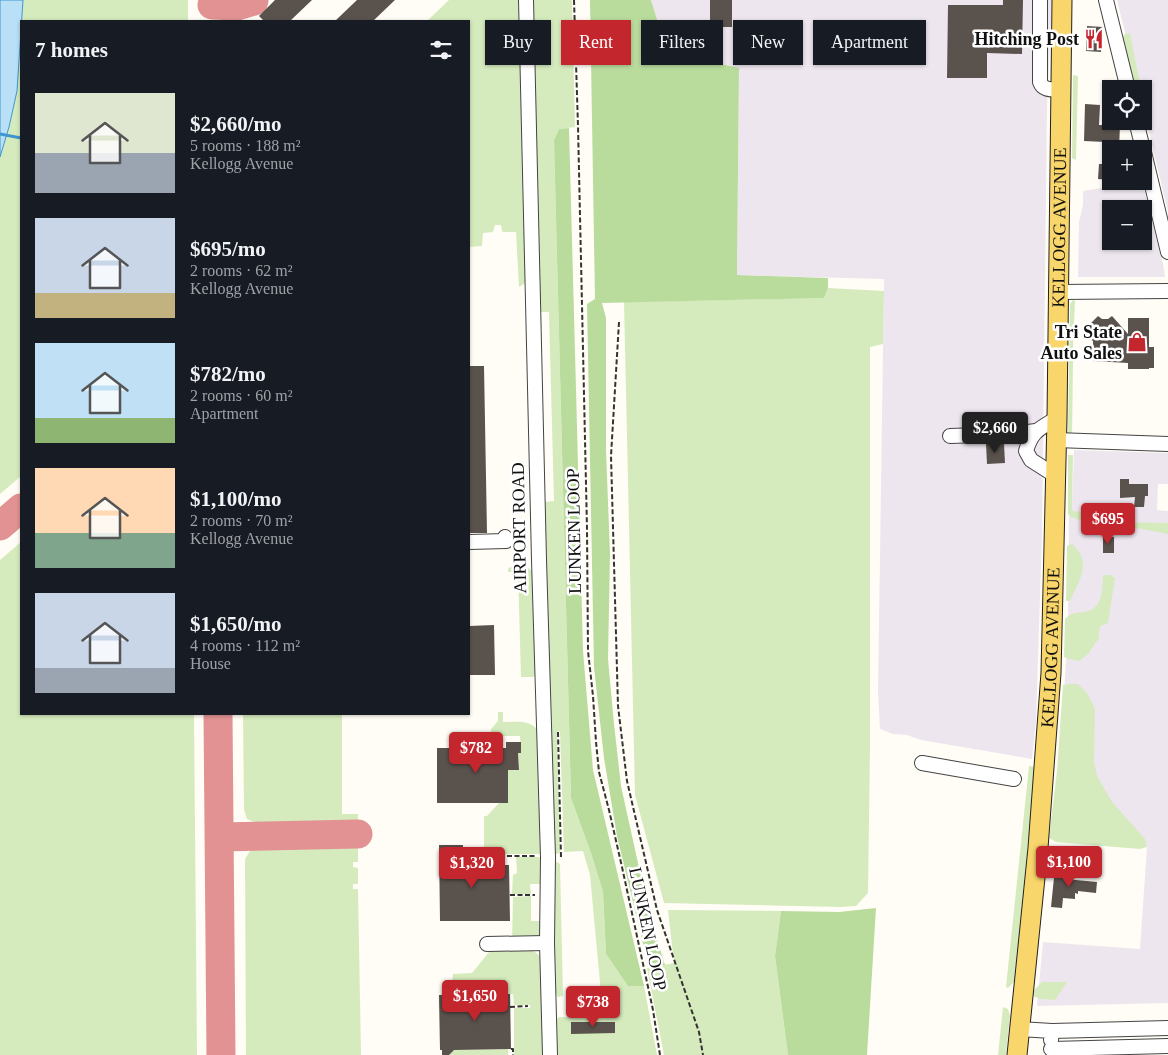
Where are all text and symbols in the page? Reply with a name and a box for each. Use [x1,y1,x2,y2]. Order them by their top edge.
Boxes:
chip: Buy [485,20,551,65]
chip: Rent [561,20,631,65]
chip: Filters [641,20,723,65]
chip: New [733,20,803,65]
chip: Apartment [813,20,926,65]
restaurant icon: Hitching Post [1083,28,1105,50]
place label: Hitching Post [974,29,1079,49]
icon: filters [427,36,455,64]
text: 7 homes [35,38,108,62]
map controls [1102,80,1152,250]
button: locate [1102,80,1152,130]
text: $2,660/mo [190,112,282,136]
icon: home [75,113,135,173]
text: 5 rooms · 188 m² [190,137,301,154]
button: + [1102,140,1152,190]
street label: KELLOGG AVENUE [1048,147,1070,308]
text: Kellogg Avenue [190,155,293,172]
button: − [1102,200,1152,250]
text: $695/mo [190,237,266,261]
icon: home [75,238,135,298]
text: 2 rooms · 62 m² [190,262,293,279]
text: Kellogg Avenue [190,280,293,297]
place label: Tri State Auto Sales [1040,322,1122,363]
shop icon: Tri State Auto Sales [1126,331,1148,353]
text: $782/mo [190,362,266,386]
icon: home [75,363,135,423]
text: 2 rooms · 60 m² [190,387,293,404]
text: Apartment [190,405,258,422]
pin: $2,660 [954,412,1036,454]
text: $2,660 [973,419,1017,436]
street label: AIRPORT ROAD [508,462,530,594]
street label: LUNKEN LOOP [563,468,585,594]
text: $1,100/mo [190,487,282,511]
icon: home [75,488,135,548]
pin: $695 [1078,502,1138,545]
text: $695 [1092,510,1124,527]
text: 2 rooms · 70 m² [190,512,293,529]
text: Kellogg Avenue [190,530,293,547]
street label: KELLOGG AVENUE [1037,567,1063,728]
text: $1,650/mo [190,612,282,636]
icon: home [75,613,135,673]
text: 4 rooms · 112 m² [190,637,300,654]
text: House [190,655,231,672]
pin: $782 [446,732,506,774]
text: $782 [460,739,492,756]
pin: $1,320 [431,846,513,889]
pin: $1,100 [1028,846,1110,888]
text: $1,100 [1047,853,1091,870]
text: $1,320 [450,854,494,871]
street label: LUNKEN LOOP [625,866,671,992]
pin: $1,650 [434,980,516,1022]
pin: $738 [563,986,623,1028]
text: $1,650 [453,987,497,1004]
text: $738 [577,993,609,1010]

